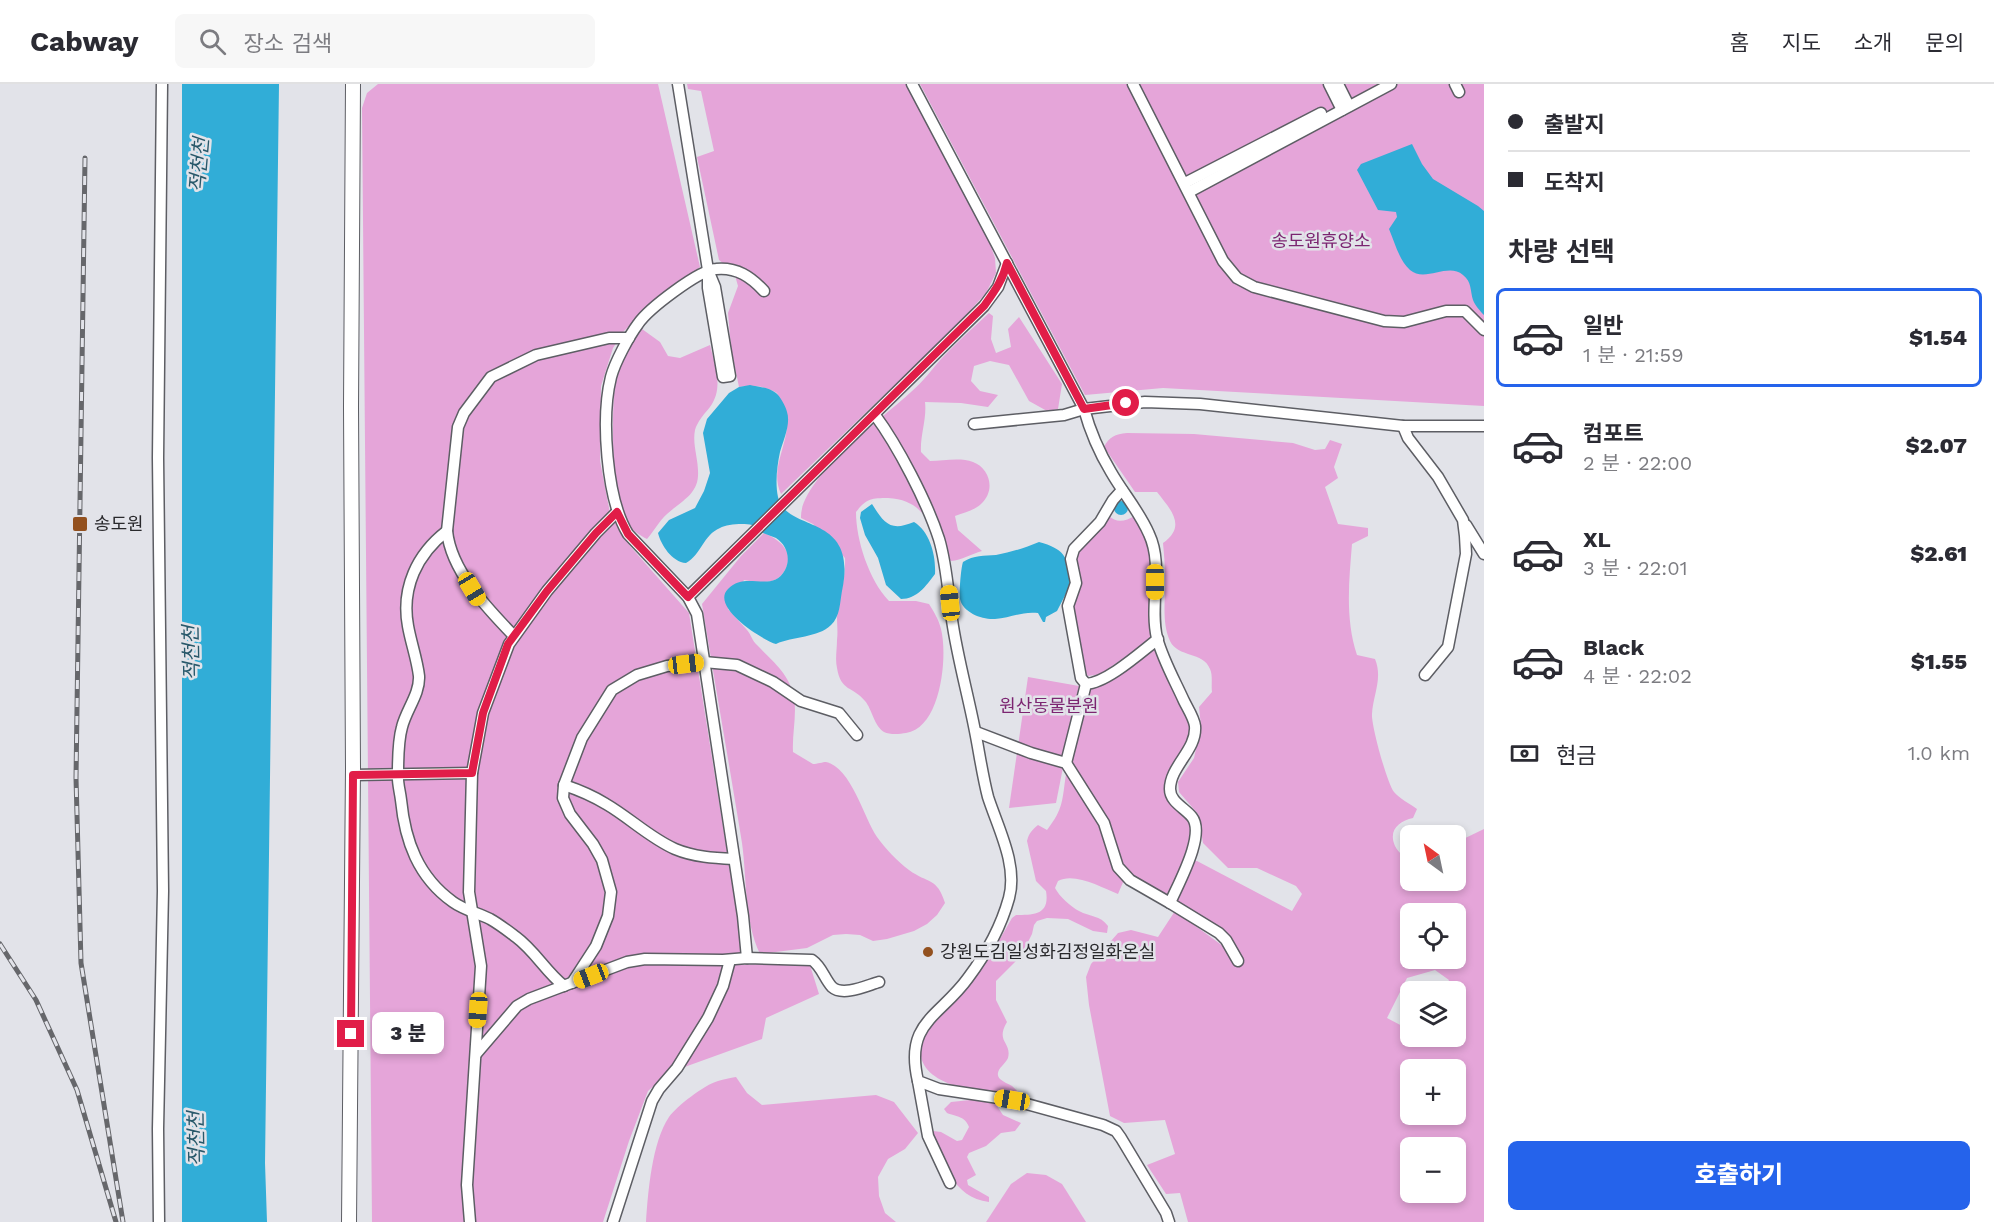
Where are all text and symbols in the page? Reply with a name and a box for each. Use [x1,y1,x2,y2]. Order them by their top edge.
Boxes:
search box [175,14,595,68]
text: Cabway [30,25,139,58]
icon: search [196,25,229,58]
text: 홈 [1730,30,1749,55]
text: 지도 [1782,30,1821,55]
text: 소개 [1854,30,1892,55]
text: 문의 [1925,30,1964,55]
text: 장소 검색 [244,31,332,56]
text: 출발지 [1544,112,1605,137]
water label: 적천천 [185,134,214,194]
text: 도착지 [1544,170,1605,195]
park label: 송도원휴양소 [1271,230,1371,251]
text: 차량 선택 [1508,236,1615,268]
icon: car [1511,311,1565,365]
text: 일반 [1583,313,1623,338]
text: $1.54 [1909,325,1967,350]
text: 1 분 · 21:59 [1583,343,1684,367]
route start [1112,389,1139,416]
icon: car [1511,419,1565,473]
text: 컴포트 [1583,421,1644,446]
text: $2.07 [1906,433,1967,458]
text: 2 분 · 22:00 [1583,451,1692,475]
place label: 송도원 [94,513,144,534]
marker: 송도원 [71,515,89,533]
icon: car [1511,527,1565,581]
text: XL [1583,527,1611,552]
text: $2.61 [1910,541,1967,566]
text: 3 분 · 22:01 [1583,556,1688,580]
car [1146,564,1164,600]
car [455,569,489,609]
car [939,584,961,622]
water label: 적천천 [178,623,203,681]
icon: car [1511,635,1565,689]
text: Black [1583,635,1644,660]
text: $1.55 [1911,649,1967,674]
car [667,653,705,675]
text: 4 분 · 22:02 [1583,664,1692,688]
park label: 원산동물분원 [999,695,1099,716]
icon: cash [1508,737,1541,770]
text: 1.0 km [1908,741,1970,765]
text: 현금 [1556,743,1596,768]
north arrow [1400,825,1466,891]
map controls [1400,825,1466,1203]
button: locate [1400,903,1466,969]
place label: 강원도김일성화김정일화온실 [940,941,1155,962]
marker: 강원도김일성화김정일화온실 [921,945,935,959]
car [571,961,611,991]
button: layers [1400,981,1466,1047]
car [468,991,488,1029]
callout: 3 분 [372,1013,444,1055]
route end [337,1020,364,1047]
text: 3 분 [390,1021,426,1045]
button: + [1400,1059,1466,1125]
car [993,1088,1031,1112]
water label: 적천천 [183,1109,208,1167]
button: − [1400,1137,1466,1203]
button: 호출하기 [1508,1141,1970,1210]

